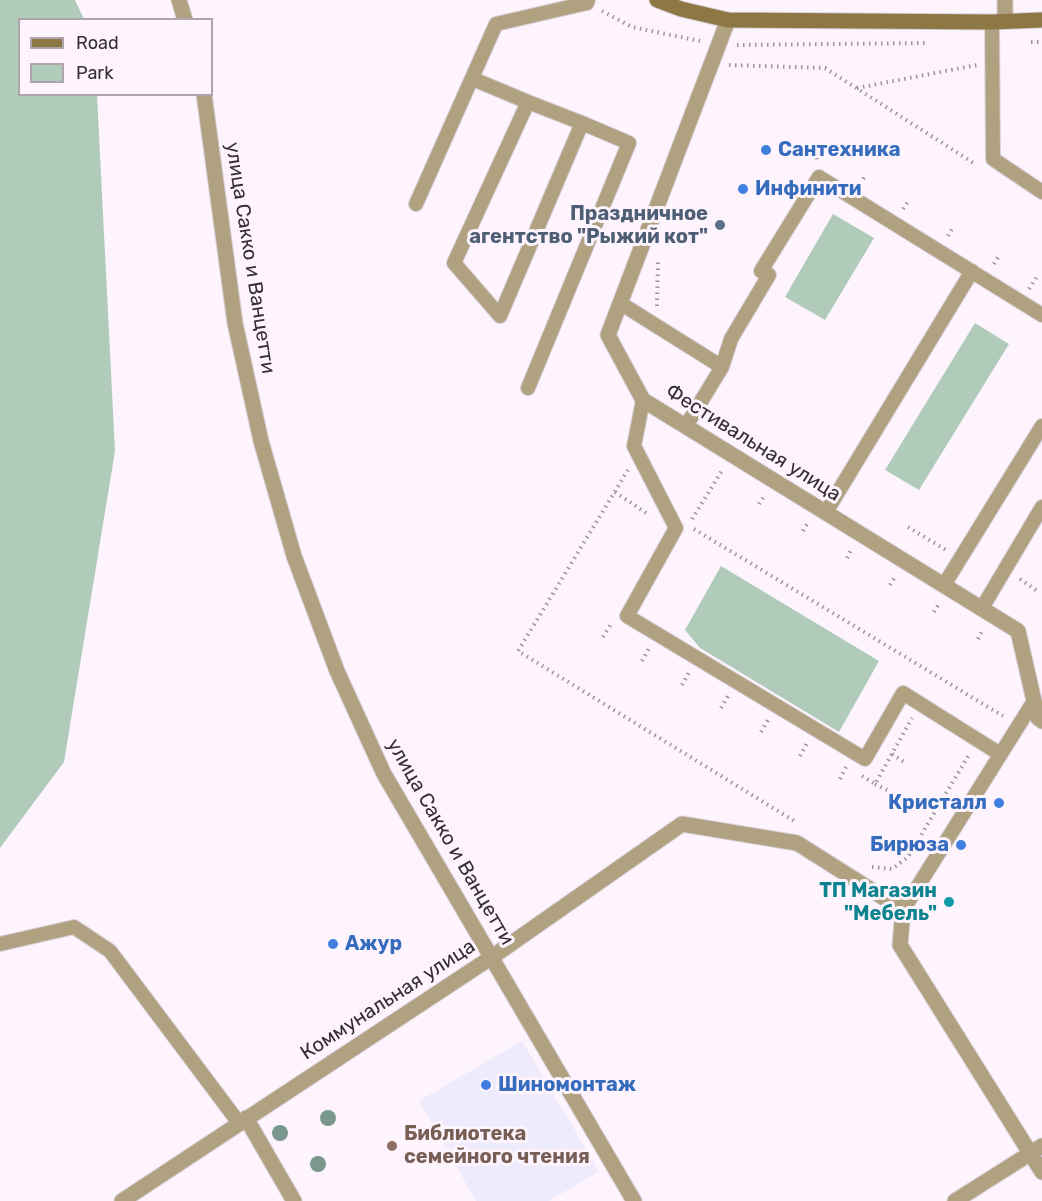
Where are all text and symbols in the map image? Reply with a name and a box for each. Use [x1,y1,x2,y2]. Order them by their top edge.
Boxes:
legend [18,18,213,96]
text: Road [76,32,119,54]
text: Park [76,62,113,84]
place label: Сантехника [778,138,901,162]
street label: улица Сакко и Ванцетти [220,141,280,375]
marker: Сантехника [759,143,773,157]
place label: Инфинити [755,177,861,201]
marker: Инфинити [736,182,750,196]
place label: Праздничное агентство "Рыжий кот" [469,202,708,249]
marker: Праздничное агентство "Рыжий кот" [713,218,727,232]
street label: Фестивальная улица [661,379,845,507]
street label: улица Сакко и Ванцетти [381,735,519,949]
place label: Кристалл [888,791,987,815]
marker: Кристалл [992,796,1006,810]
place label: Бирюза [870,833,949,857]
marker: Бирюза [954,838,968,852]
place label: ТП Магазин "Мебель" [819,879,937,926]
marker: ТП Магазин "Мебель" [942,895,956,909]
place label: Ажур [345,932,402,956]
street label: Коммунальная улица [296,935,480,1065]
marker: Ажур [326,937,340,951]
place label: Шиномонтаж [498,1073,636,1097]
marker: Шиномонтаж [479,1078,493,1092]
place label: Библиотека семейного чтения [404,1122,590,1169]
marker: Библиотека семейного чтения [385,1139,399,1153]

